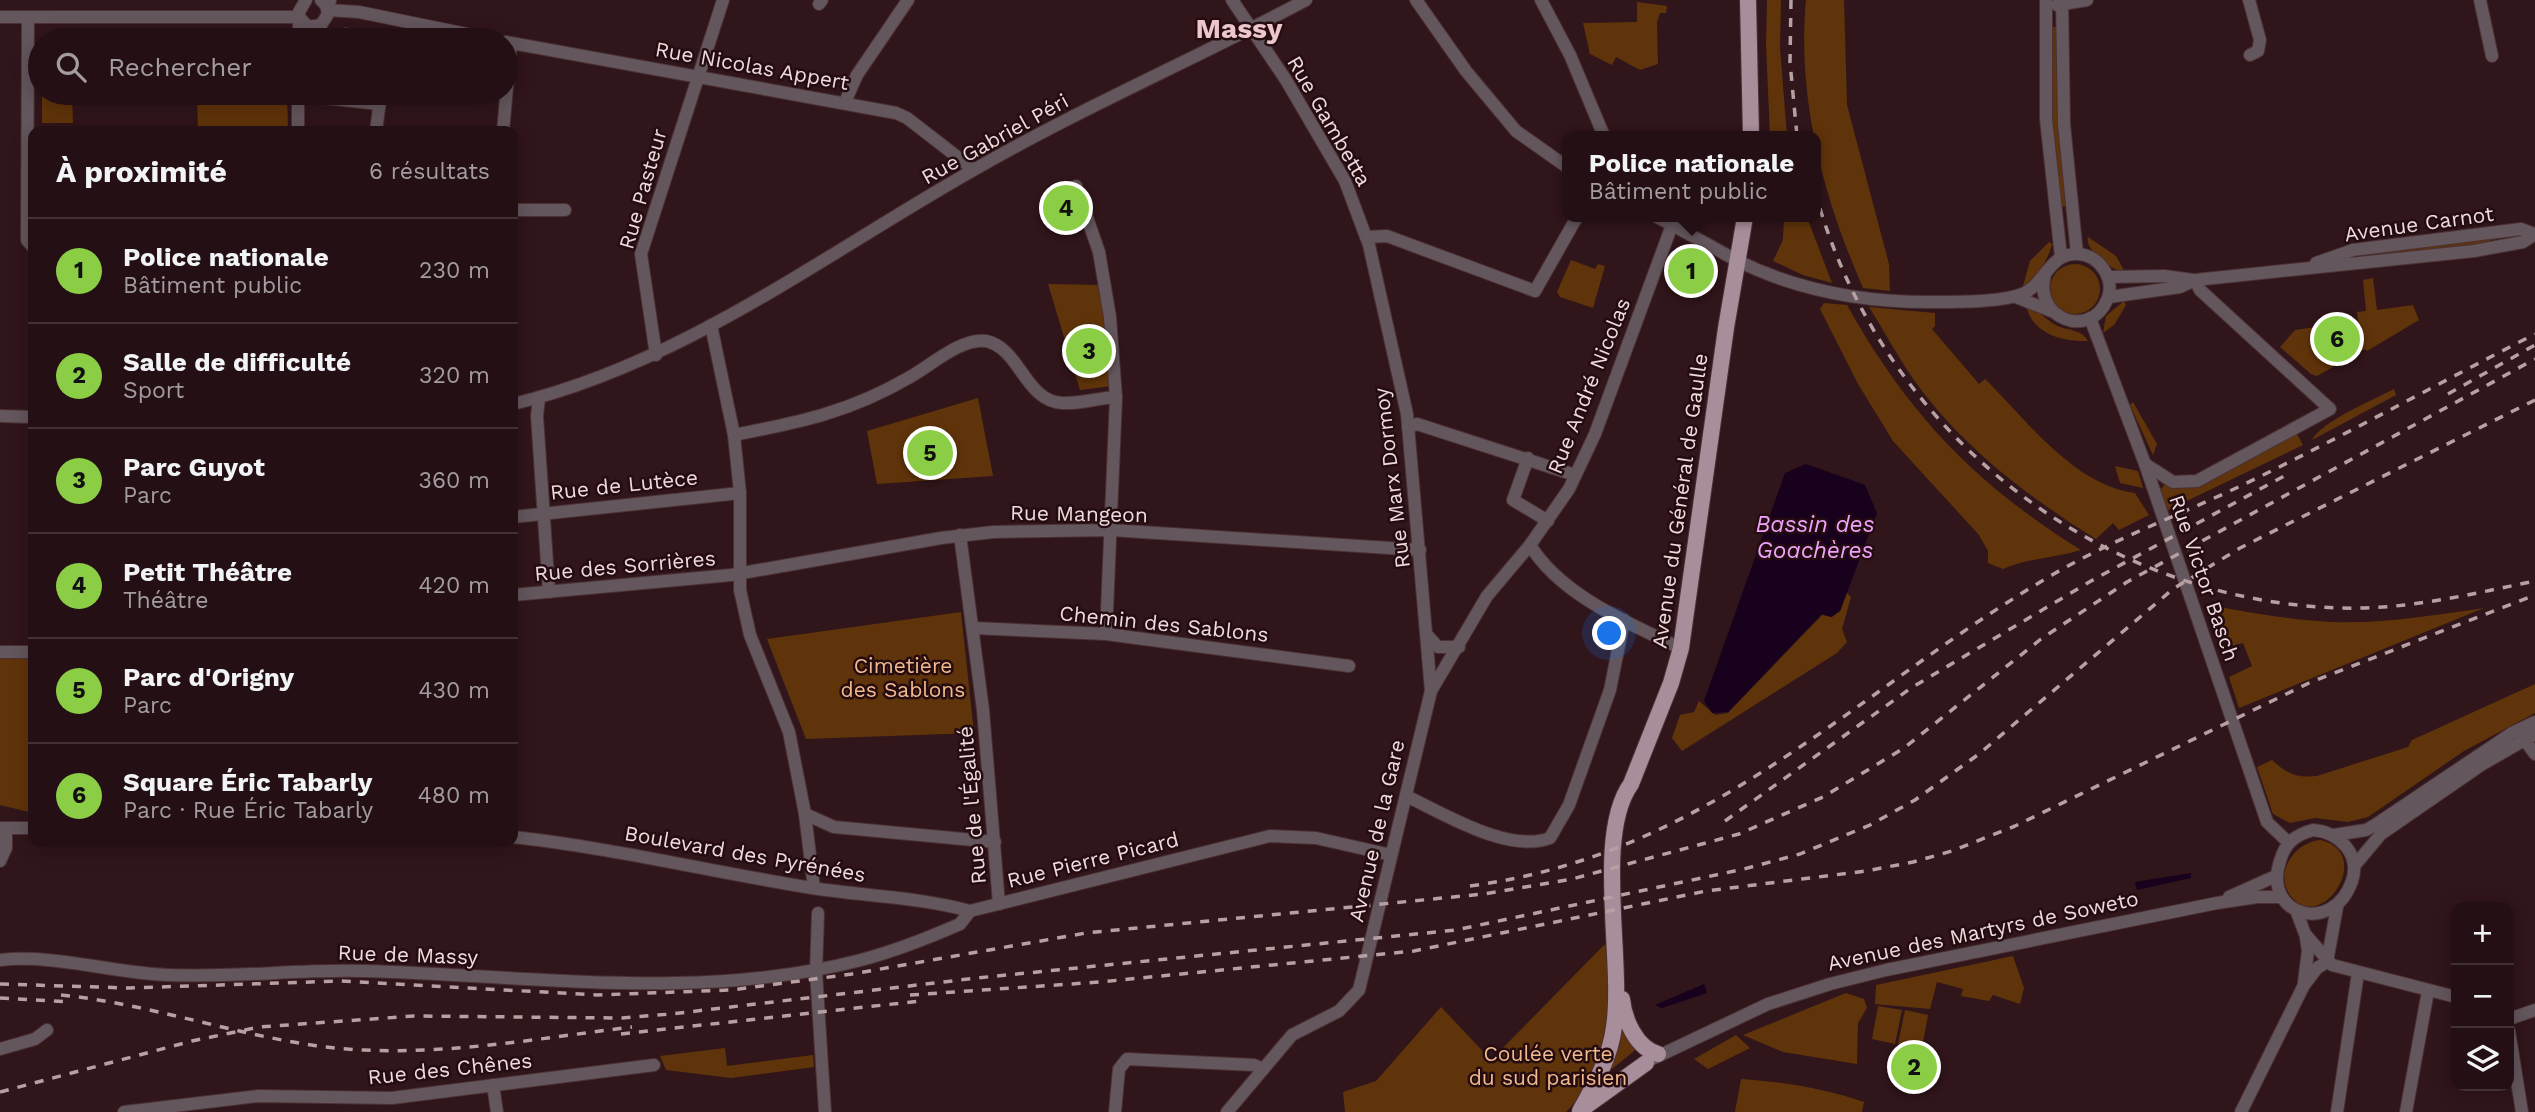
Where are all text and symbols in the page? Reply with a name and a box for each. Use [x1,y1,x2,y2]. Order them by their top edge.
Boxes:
district label: Massy [1196,12,1283,45]
search box [28,28,518,105]
street label: Rue Nicolas Appert [653,36,851,95]
icon: search [52,48,90,86]
street label: Rue Gambetta [1282,51,1377,190]
text: Rechercher [108,52,252,82]
street label: Rue Gabriel Péri [917,88,1073,189]
street label: Rue Pasteur [613,125,672,252]
popup [1562,131,1821,222]
text: Police nationale [1589,148,1794,178]
text: À proximité [56,154,227,189]
text: 6 résultats [369,158,490,185]
text: Bâtiment public [1589,178,1768,205]
pin: 4 [1043,182,1089,234]
street label: Avenue Carnot [2343,201,2495,246]
text: Police nationale [123,242,329,272]
pin: 1 [1668,245,1714,297]
text: 1 [74,257,84,284]
text: 230 m [419,257,490,284]
text: Bâtiment public [123,272,302,299]
street label: Rue André Nicolas [1542,294,1635,477]
pin: 6 [2314,313,2360,365]
pin: 3 [1066,325,1112,377]
text: Salle de difficulté [123,347,351,377]
street label: Avenue du Général de Gaulle [1646,352,1713,650]
text: 2 [72,362,86,389]
text: 320 m [419,362,490,389]
text: Sport [123,377,184,404]
street label: Rue Marx Dormoy [1368,386,1415,570]
pin: 5 [907,427,953,479]
text: Parc Guyot [123,452,265,482]
street label: Rue de Lutèce [549,464,699,505]
text: 3 [72,467,86,494]
text: 360 m [419,467,490,494]
text: Parc [123,482,172,509]
street label: Rue Victor Basch [2164,491,2245,664]
street label: Rue Mangeon [1010,500,1148,527]
water label: Bassin des Goachères [1755,511,1875,564]
street label: Rue des Sorrières [533,545,717,586]
text: Petit Théâtre [123,557,292,587]
text: 4 [72,572,86,599]
text: 420 m [418,572,490,599]
text: Théâtre [123,587,208,614]
street label: Chemin des Sablons [1058,600,1270,647]
your location [1592,616,1626,650]
park label: Cimetière des Sablons [841,653,965,702]
text: Parc d'Origny [123,662,294,692]
text: 5 [72,677,86,704]
text: 430 m [418,677,490,704]
text: Parc [123,692,172,719]
street label: Rue de l'Égalité [952,725,991,885]
street label: Avenue de la Gare [1343,737,1410,924]
text: Square Éric Tabarly [123,767,372,797]
text: 6 [72,782,86,809]
text: 480 m [418,782,490,809]
text: Parc · Rue Éric Tabarly [123,797,373,824]
street label: Boulevard des Pyrénées [623,820,868,887]
street label: Rue Pierre Picard [1004,826,1181,893]
street label: Avenue des Martyrs de Soweto [1825,885,2141,976]
map controls [2451,902,2514,1091]
button: + [2451,902,2514,965]
street label: Rue de Massy [337,940,479,969]
button: − [2451,965,2514,1028]
button: layers [2451,1028,2514,1091]
park label: Coulée verte du sud parisien [1469,1041,1627,1090]
pin: 2 [1891,1041,1937,1093]
street label: Rue des Chênes [366,1047,533,1090]

